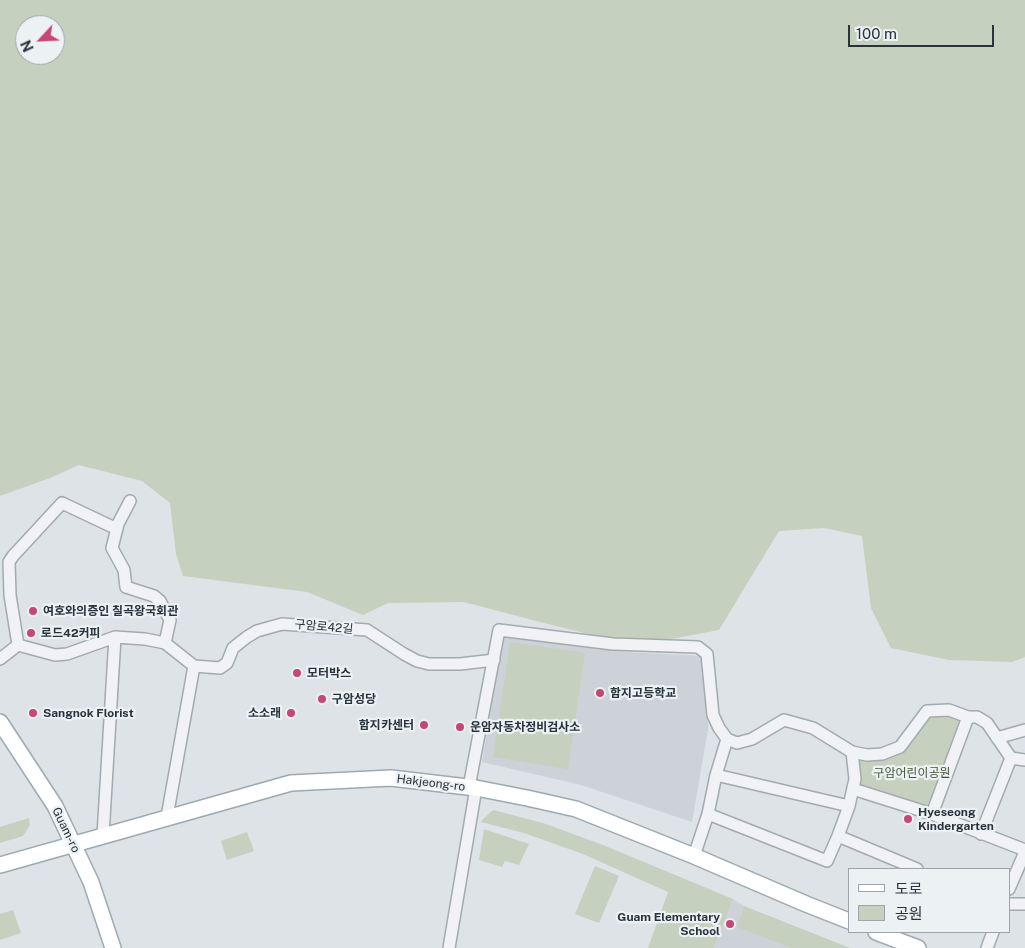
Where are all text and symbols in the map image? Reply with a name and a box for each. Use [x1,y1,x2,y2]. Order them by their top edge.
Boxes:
north arrow [15,15,65,65]
scale bar [850,15,996,47]
text: 100 m [856,25,897,42]
text: N [18,38,37,54]
place label: 여호와의증인 칠곡왕국회관 [43,604,178,618]
marker: 여호와의증인 칠곡왕국회관 [27,605,39,617]
street label: 구암로42길 [294,617,354,637]
place label: 로드42커피 [41,626,101,640]
marker: 로드42커피 [25,627,37,639]
place label: 모터박스 [307,666,351,680]
marker: 모터박스 [291,667,303,679]
place label: 함지고등학교 [610,686,676,700]
marker: 함지고등학교 [594,687,606,699]
place label: 구암성당 [332,692,376,706]
marker: 구암성당 [316,693,328,705]
place label: Sangnok Florist [43,706,134,720]
place label: 소소래 [248,706,281,720]
marker: Sangnok Florist [27,707,39,719]
marker: 소소래 [285,707,297,719]
place label: 함지카센터 [359,718,414,732]
marker: 함지카센터 [418,719,430,731]
place label: 운암자동차정비검사소 [470,720,580,734]
marker: 운암자동차정비검사소 [454,721,466,733]
park label: 구암어린이공원 [873,766,951,780]
street label: Hakjeong-ro [396,772,466,794]
street label: Guam-ro [49,805,83,855]
place label: Hyeseong Kindergarten [918,805,994,833]
marker: Hyeseong Kindergarten [902,813,914,825]
legend [848,868,1010,933]
text: 도로 [895,880,923,897]
text: 공원 [895,905,923,922]
place label: Guam Elementary School [617,910,720,938]
marker: Guam Elementary School [724,918,736,930]

